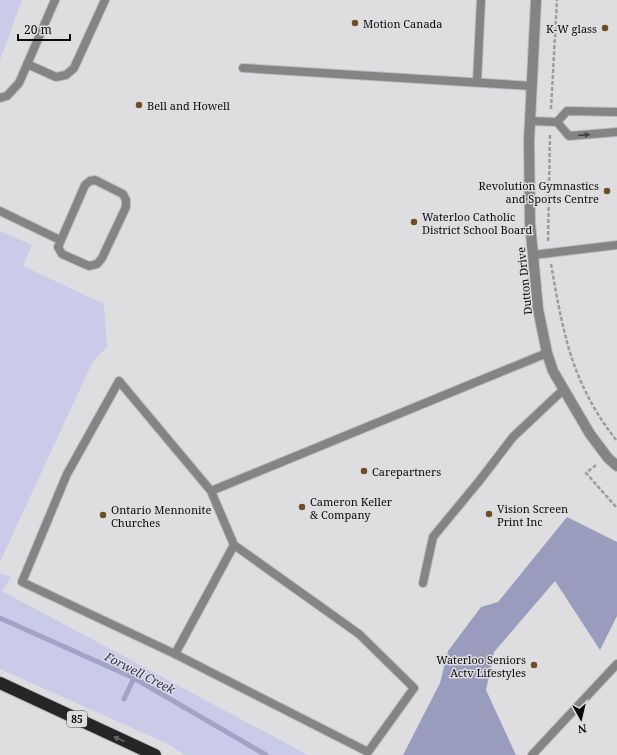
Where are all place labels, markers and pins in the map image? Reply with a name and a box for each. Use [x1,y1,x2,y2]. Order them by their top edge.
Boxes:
place label: Motion Canada [363,16,443,31]
marker: Motion Canada [350,18,360,28]
place label: K-W glass [546,21,597,36]
marker: K-W glass [600,23,610,33]
place label: Bell and Howell [147,98,231,113]
marker: Bell and Howell [134,100,144,110]
place label: Revolution Gymnastics and Sports Centre [479,178,599,206]
marker: Revolution Gymnastics and Sports Centre [602,186,612,196]
place label: Waterloo Catholic District School Board [422,209,532,237]
marker: Waterloo Catholic District School Board [409,217,419,227]
place label: Carepartners [372,464,441,479]
marker: Carepartners [359,466,369,476]
place label: Cameron Keller & Company [310,494,393,522]
place label: Vision Screen Print Inc [497,501,568,529]
place label: Ontario Mennonite Churches [111,502,211,530]
marker: Cameron Keller & Company [297,502,307,512]
marker: Vision Screen Print Inc [484,509,494,519]
marker: Ontario Mennonite Churches [98,510,108,520]
place label: Waterloo Seniors Actv Lifestyles [436,652,526,680]
marker: Waterloo Seniors Actv Lifestyles [529,660,539,670]

